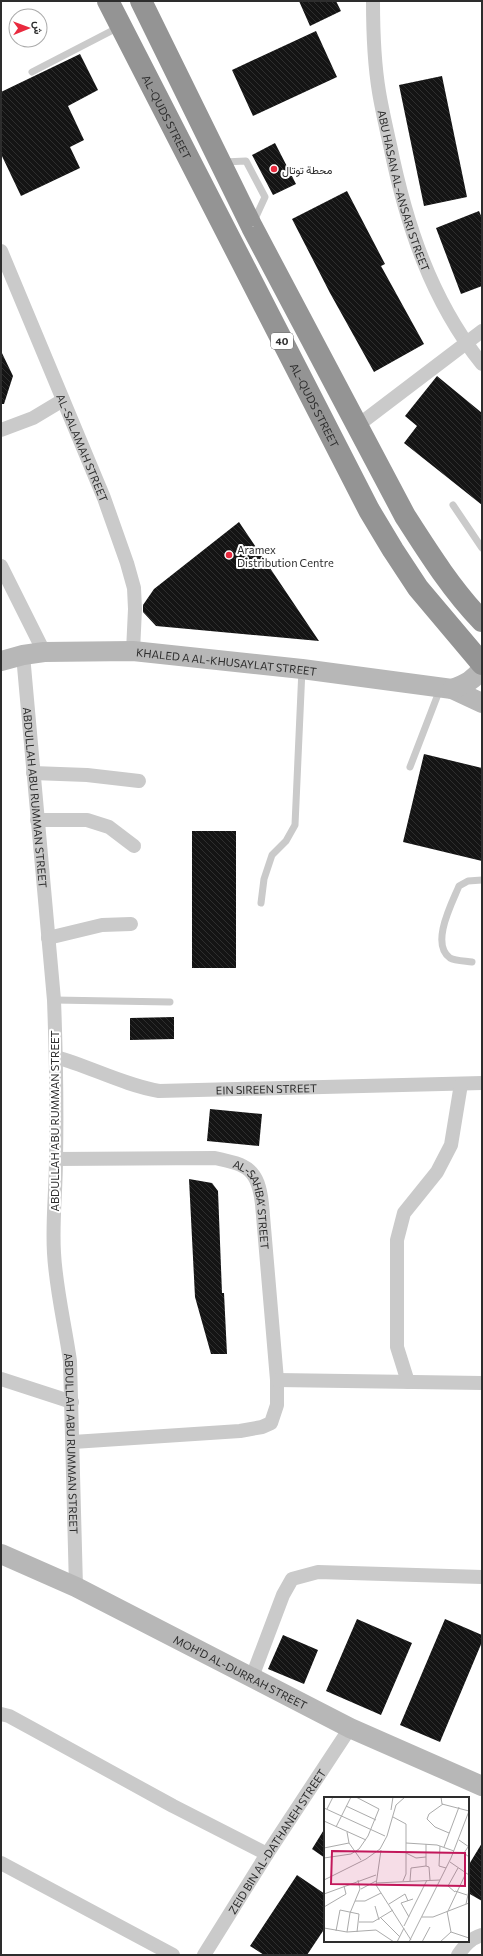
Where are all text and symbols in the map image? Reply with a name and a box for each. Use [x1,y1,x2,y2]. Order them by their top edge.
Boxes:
north arrow [8,8,48,48]
text: ش [31,21,45,35]
street label: AL-QUDS STREET [140,72,194,161]
street label: ABU HASAN AL-ANSARI STREET [376,109,433,273]
place label: محطة توتال [282,163,333,177]
marker: محطة توتال [269,164,279,174]
road number: 40 [271,333,293,349]
street label: AL-QUDS STREET [288,361,342,449]
street label: AL-SALAMAH STREET [55,392,111,504]
place label: Aramex Distribution Centre [237,543,334,569]
marker: Aramex Distribution Centre [224,550,234,560]
street label: KHALED A AL-KHUSAYLAT STREET [136,645,318,677]
street label: ABDULLAH ABU RUMMAN STREET [21,707,50,888]
street label: ABDULLAH ABU RUMMAN STREET [48,1030,61,1212]
street label: EIN SIREEN STREET [216,1081,317,1096]
street label: AL-SAHBA‘ STREET [231,1156,272,1250]
street label: ABDULLAH ABU RUMMAN STREET [62,1352,81,1534]
street label: MOH'D AL-DURRAH STREET [172,1632,309,1711]
street label: ZEID BIN AL-DATHANEH STREET [225,1766,328,1916]
inset map [324,1797,469,1942]

